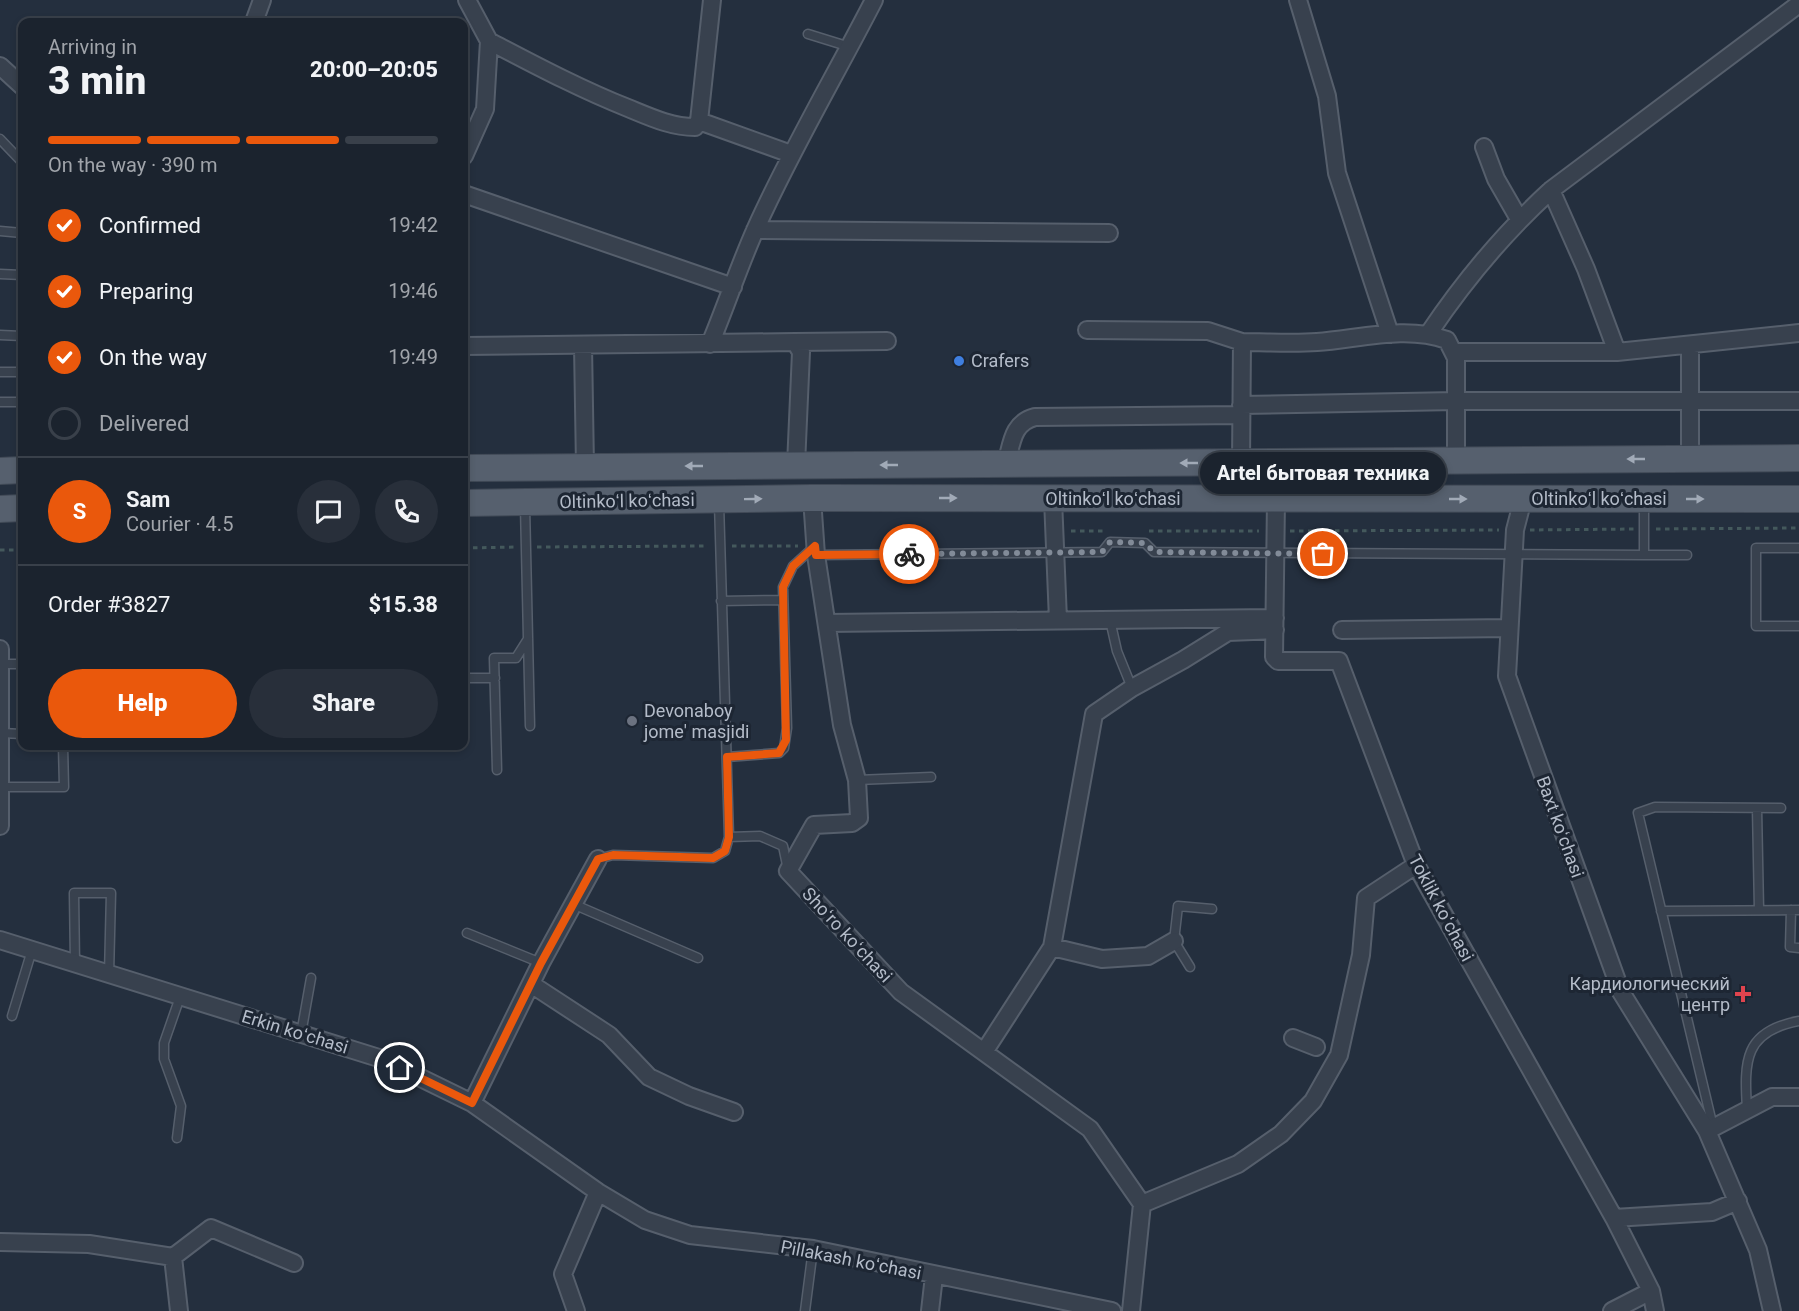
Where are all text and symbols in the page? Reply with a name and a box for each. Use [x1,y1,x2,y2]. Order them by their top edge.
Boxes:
text: Arriving in [48,35,137,59]
text: 20:00–20:05 [310,57,438,82]
text: 3 min [48,58,146,104]
text: On the way · 390 m [48,153,217,177]
icon: check [48,209,81,242]
text: Confirmed [99,213,201,238]
text: 19:42 [388,213,438,237]
icon: check [48,275,81,308]
text: Preparing [99,279,193,304]
text: 19:46 [388,279,438,303]
icon: check [48,341,81,374]
text: On the way [99,345,207,370]
text: 19:49 [388,345,438,369]
place label: Crafers [971,350,1029,371]
marker: Crafers [952,354,966,368]
text: Delivered [99,411,189,436]
callout: Artel бытовая техника [1200,452,1446,494]
one-way arrow [1626,454,1645,464]
one-way arrow [1179,458,1198,468]
one-way arrow [879,460,898,470]
one-way arrow [684,461,703,471]
text: Artel бытовая техника [1217,461,1429,485]
button: chat [297,480,360,543]
button: phone [375,480,438,543]
text: Sam [126,487,170,512]
street label: Oltinkoʻl koʻchasi [1045,488,1181,509]
street label: Oltinkoʻl koʻchasi [1531,488,1667,509]
street label: Oltinkoʻl koʻchasi [559,489,695,512]
one-way arrow [938,493,957,503]
one-way arrow [743,494,762,504]
one-way arrow [1448,494,1467,504]
one-way arrow [1685,494,1704,504]
text: S [73,499,86,524]
text: Courier · 4.5 [126,512,233,536]
courier [879,524,939,584]
pin [1297,528,1348,579]
icon: bag [1306,537,1339,570]
icon: bike [893,538,926,571]
text: Order #3827 [48,592,170,617]
text: $15.38 [369,592,438,617]
button: Help [48,669,237,738]
button: Share [249,669,438,738]
place label: Devonaboy jome' masjidi [643,700,749,742]
marker: Devonaboy jome' masjidi [625,714,639,728]
street label: Baxt koʻchasi [1532,773,1589,880]
street label: Toklik koʻchasi [1405,851,1478,965]
street label: Shoʻro koʻchasi [798,883,897,986]
place label: Кардиологический центр [1569,973,1730,1015]
marker: Кардиологический центр [1734,985,1752,1003]
street label: Erkin koʻchasi [239,1005,351,1058]
pin [374,1042,425,1093]
icon: home [383,1051,416,1084]
street label: Pillakash koʻchasi [779,1236,923,1283]

